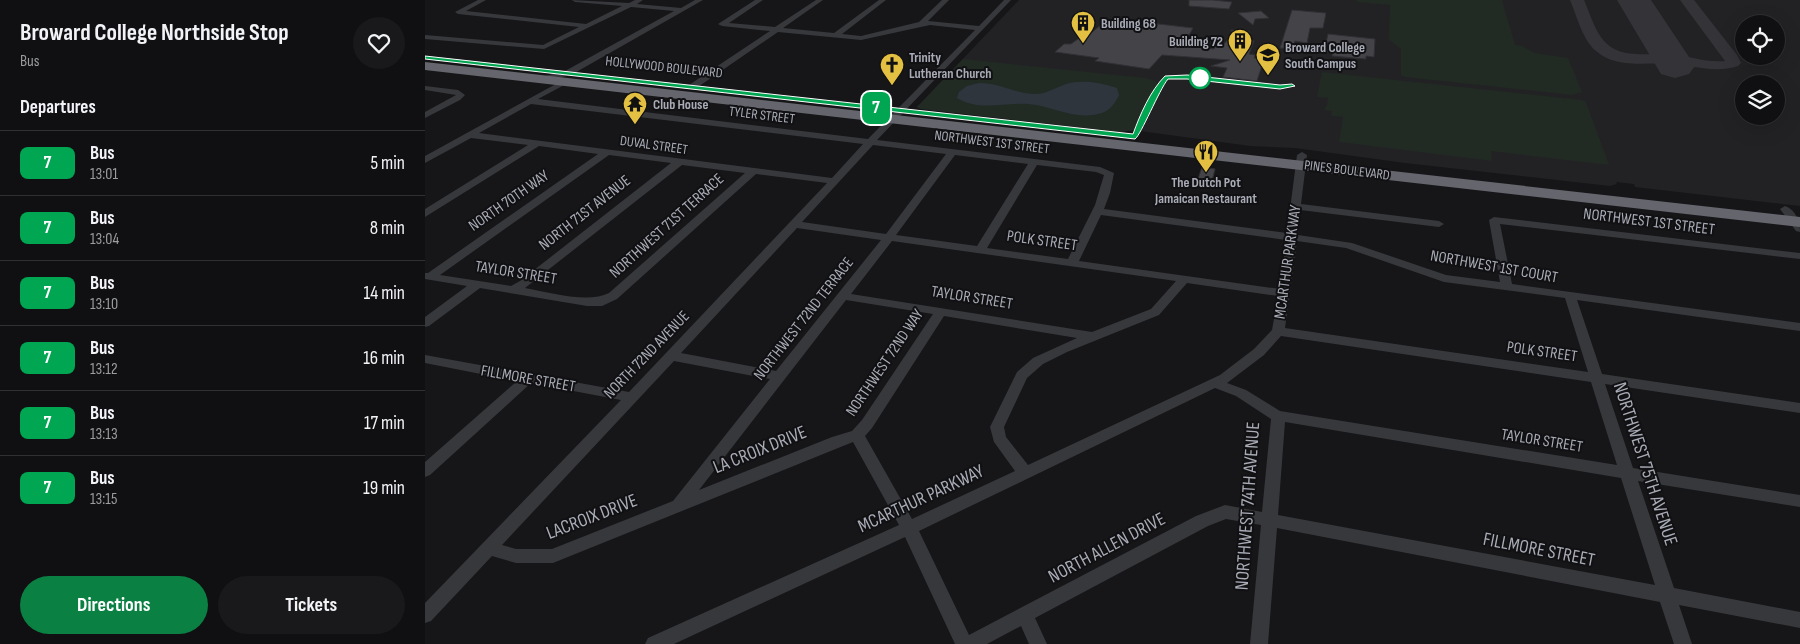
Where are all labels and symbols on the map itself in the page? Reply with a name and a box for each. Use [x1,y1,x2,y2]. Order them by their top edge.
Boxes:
building icon: Building 68 [1070,10,1096,44]
place label: Building 68 [1101,15,1156,32]
building icon: Building 72 [1227,28,1253,62]
place label: Building 72 [1169,33,1223,50]
place label: Broward College South Campus [1285,39,1365,72]
school or university icon: Broward College South Campus [1255,42,1281,76]
place label: Trinity Lutheran Church [909,49,992,82]
street label: HOLLYWOOD BOULEVARD [605,52,723,82]
church icon: Trinity Lutheran Church [879,52,905,86]
unlabelled marker [1189,67,1211,89]
temple icon: Club House [622,91,648,125]
line badge: 7 [860,92,892,124]
place label: Club House [653,96,708,113]
street label: TYLER STREET [728,103,796,128]
street label: NORTHWEST 1ST STREET [934,127,1051,158]
street label: DUVAL STREET [619,132,689,158]
restaurant icon: The Dutch Pot Jamaican Restaurant [1193,139,1219,173]
street label: PINES BOULEVARD [1303,156,1391,184]
street label: NORTH 70TH WAY [465,166,553,236]
street label: NORTHWEST 71ST TERRACE [606,170,728,282]
street label: NORTH 71ST AVENUE [535,171,635,255]
place label: The Dutch Pot Jamaican Restaurant [1154,174,1257,207]
street label: MCARTHUR PARKWAY [1271,204,1305,320]
street label: NORTHWEST 1ST STREET [1582,205,1716,240]
street label: POLK STREET [1006,227,1079,255]
street label: NORTHWEST 1ST COURT [1429,246,1560,288]
street label: NORTHWEST 72ND TERRACE [750,254,858,384]
street label: TAYLOR STREET [474,257,559,289]
street label: TAYLOR STREET [930,282,1015,314]
street label: NORTHWEST 72ND WAY [842,306,928,420]
street label: NORTH 72ND AVENUE [600,307,694,403]
street label: POLK STREET [1506,338,1579,366]
street label: FILLMORE STREET [479,361,577,397]
street label: NORTHWEST 75TH AVENUE [1608,379,1682,549]
street label: LA CROIX DRIVE [710,421,810,479]
street label: NORTHWEST 74TH AVENUE [1231,421,1265,591]
street label: TAYLOR STREET [1500,425,1585,457]
street label: MCARTHUR PARKWAY [854,460,988,538]
street label: LACROIX DRIVE [543,489,641,545]
street label: NORTH ALLEN DRIVE [1045,508,1169,588]
street label: FILLMORE STREET [1481,528,1597,572]

